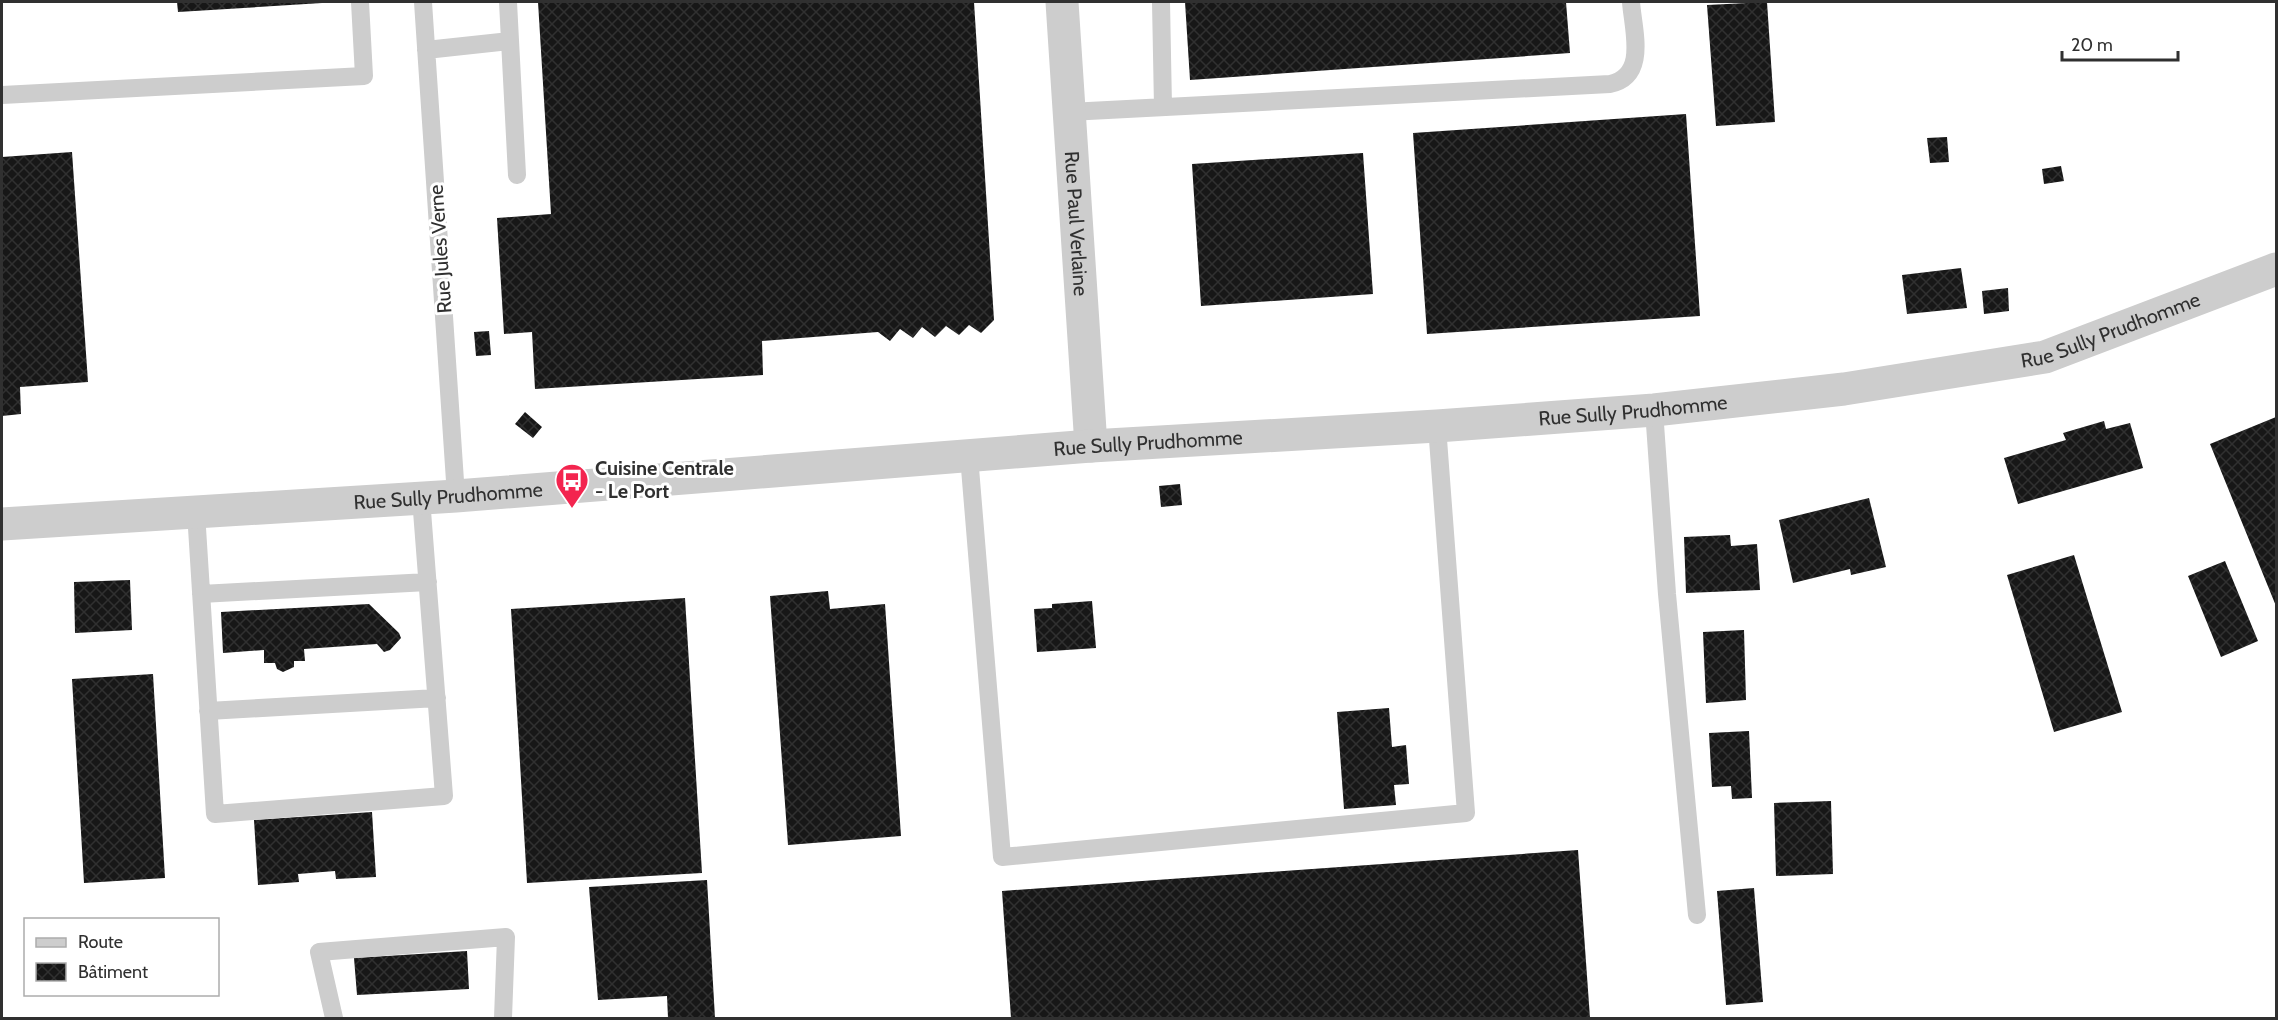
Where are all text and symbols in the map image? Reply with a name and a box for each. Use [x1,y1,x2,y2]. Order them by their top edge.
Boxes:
scale bar [2062,24,2178,62]
text: 20 m [2071,34,2113,56]
street label: Rue Paul Verlaine [1060,150,1093,297]
street label: Rue Jules Verne [424,184,456,314]
street label: Rue Sully Prudhomme [2019,287,2203,373]
street label: Rue Sully Prudhomme [1538,390,1729,430]
street label: Rue Sully Prudhomme [1053,425,1243,461]
place label: Cuisine Centrale - Le Port [595,456,734,503]
bus stop icon: Cuisine Centrale - Le Port [554,462,590,509]
street label: Rue Sully Prudhomme [353,477,544,514]
legend [24,918,219,996]
text: Route [78,931,123,953]
text: Bâtiment [78,961,148,983]

